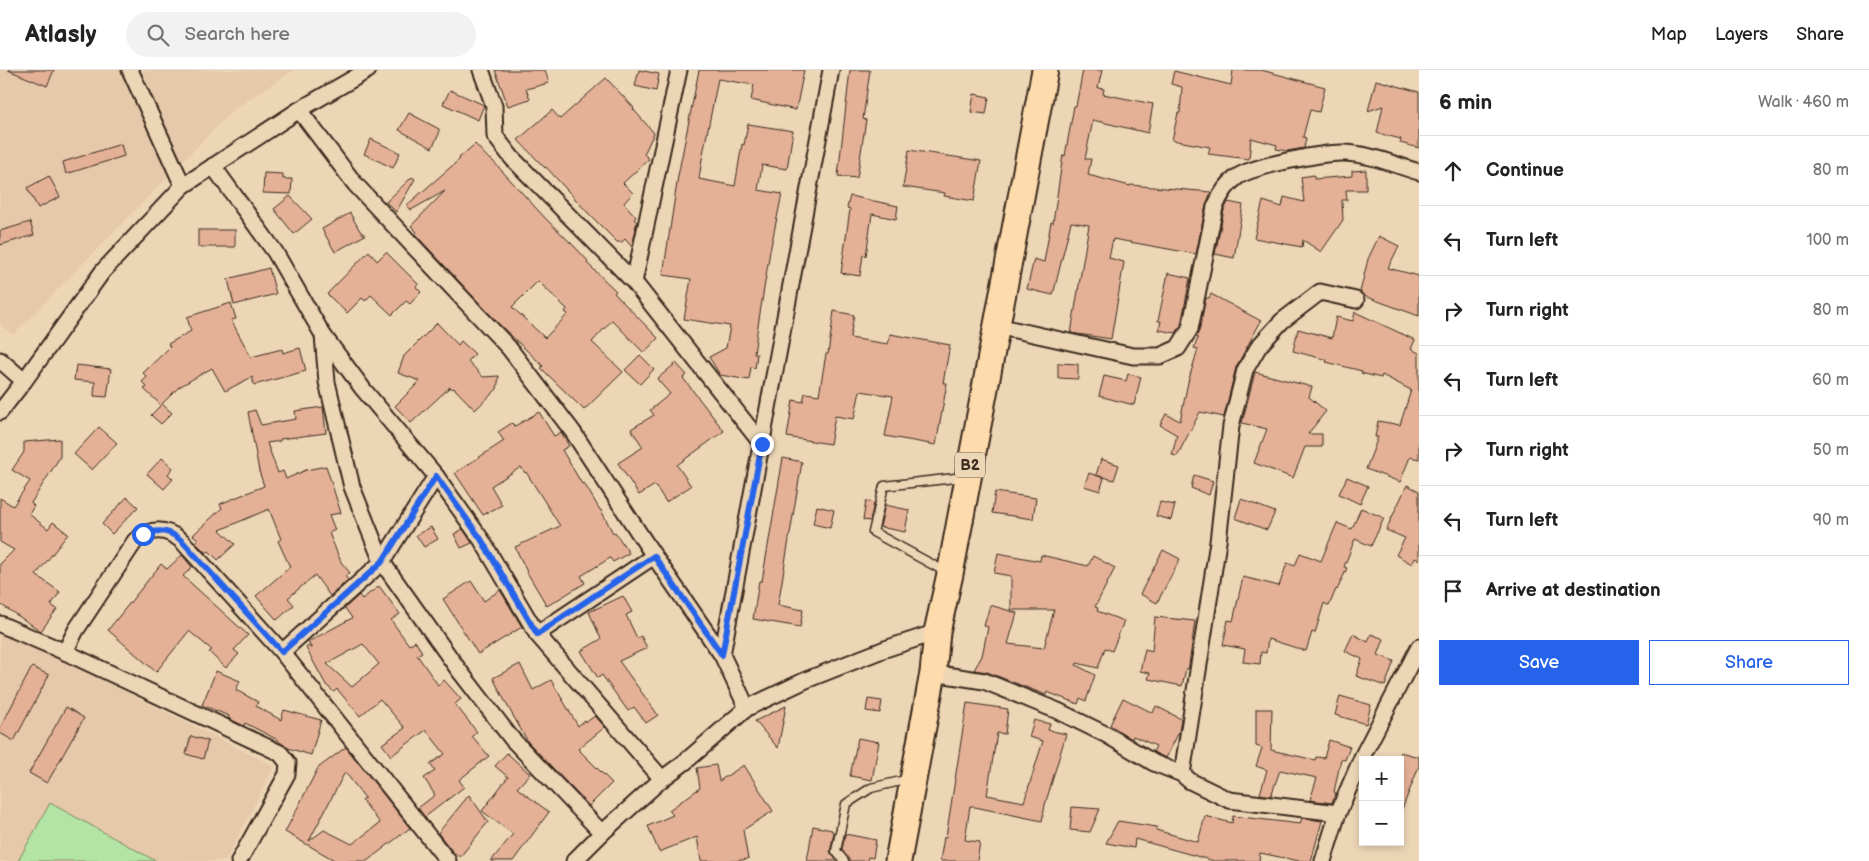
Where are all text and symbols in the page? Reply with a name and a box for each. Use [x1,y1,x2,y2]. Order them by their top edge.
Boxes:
search box [126,12,476,57]
text: Atlasly [25,20,96,49]
icon: search [144,21,172,49]
text: Search here [184,23,290,46]
text: Map [1651,24,1687,45]
text: Layers [1715,24,1768,45]
text: Share [1796,24,1844,45]
text: 6 min [1439,90,1492,115]
text: Walk · 460 m [1758,93,1849,112]
icon: ahead [1439,157,1467,185]
text: Continue [1486,159,1564,182]
text: 80 m [1813,161,1849,180]
icon: left [1439,227,1467,255]
text: Turn left [1486,229,1558,252]
text: 100 m [1806,231,1849,250]
icon: right [1439,297,1467,325]
text: Turn right [1486,299,1569,322]
text: 80 m [1813,301,1849,320]
icon: left [1439,367,1467,395]
text: Turn left [1486,369,1558,392]
text: 60 m [1812,371,1849,390]
route end [751,433,774,456]
icon: right [1439,437,1467,465]
text: Turn right [1486,439,1569,462]
text: 50 m [1813,441,1849,460]
road number: B2 [955,452,985,478]
icon: left [1439,507,1467,535]
text: Turn left [1486,509,1558,532]
text: 90 m [1813,511,1849,530]
route start [132,523,155,546]
icon: arrive [1439,577,1467,605]
text: Arrive at destination [1486,579,1661,602]
button: Save [1439,640,1639,685]
button: Share [1649,640,1849,685]
map controls [1359,756,1404,846]
button: + [1359,756,1404,801]
button: − [1359,801,1404,846]

